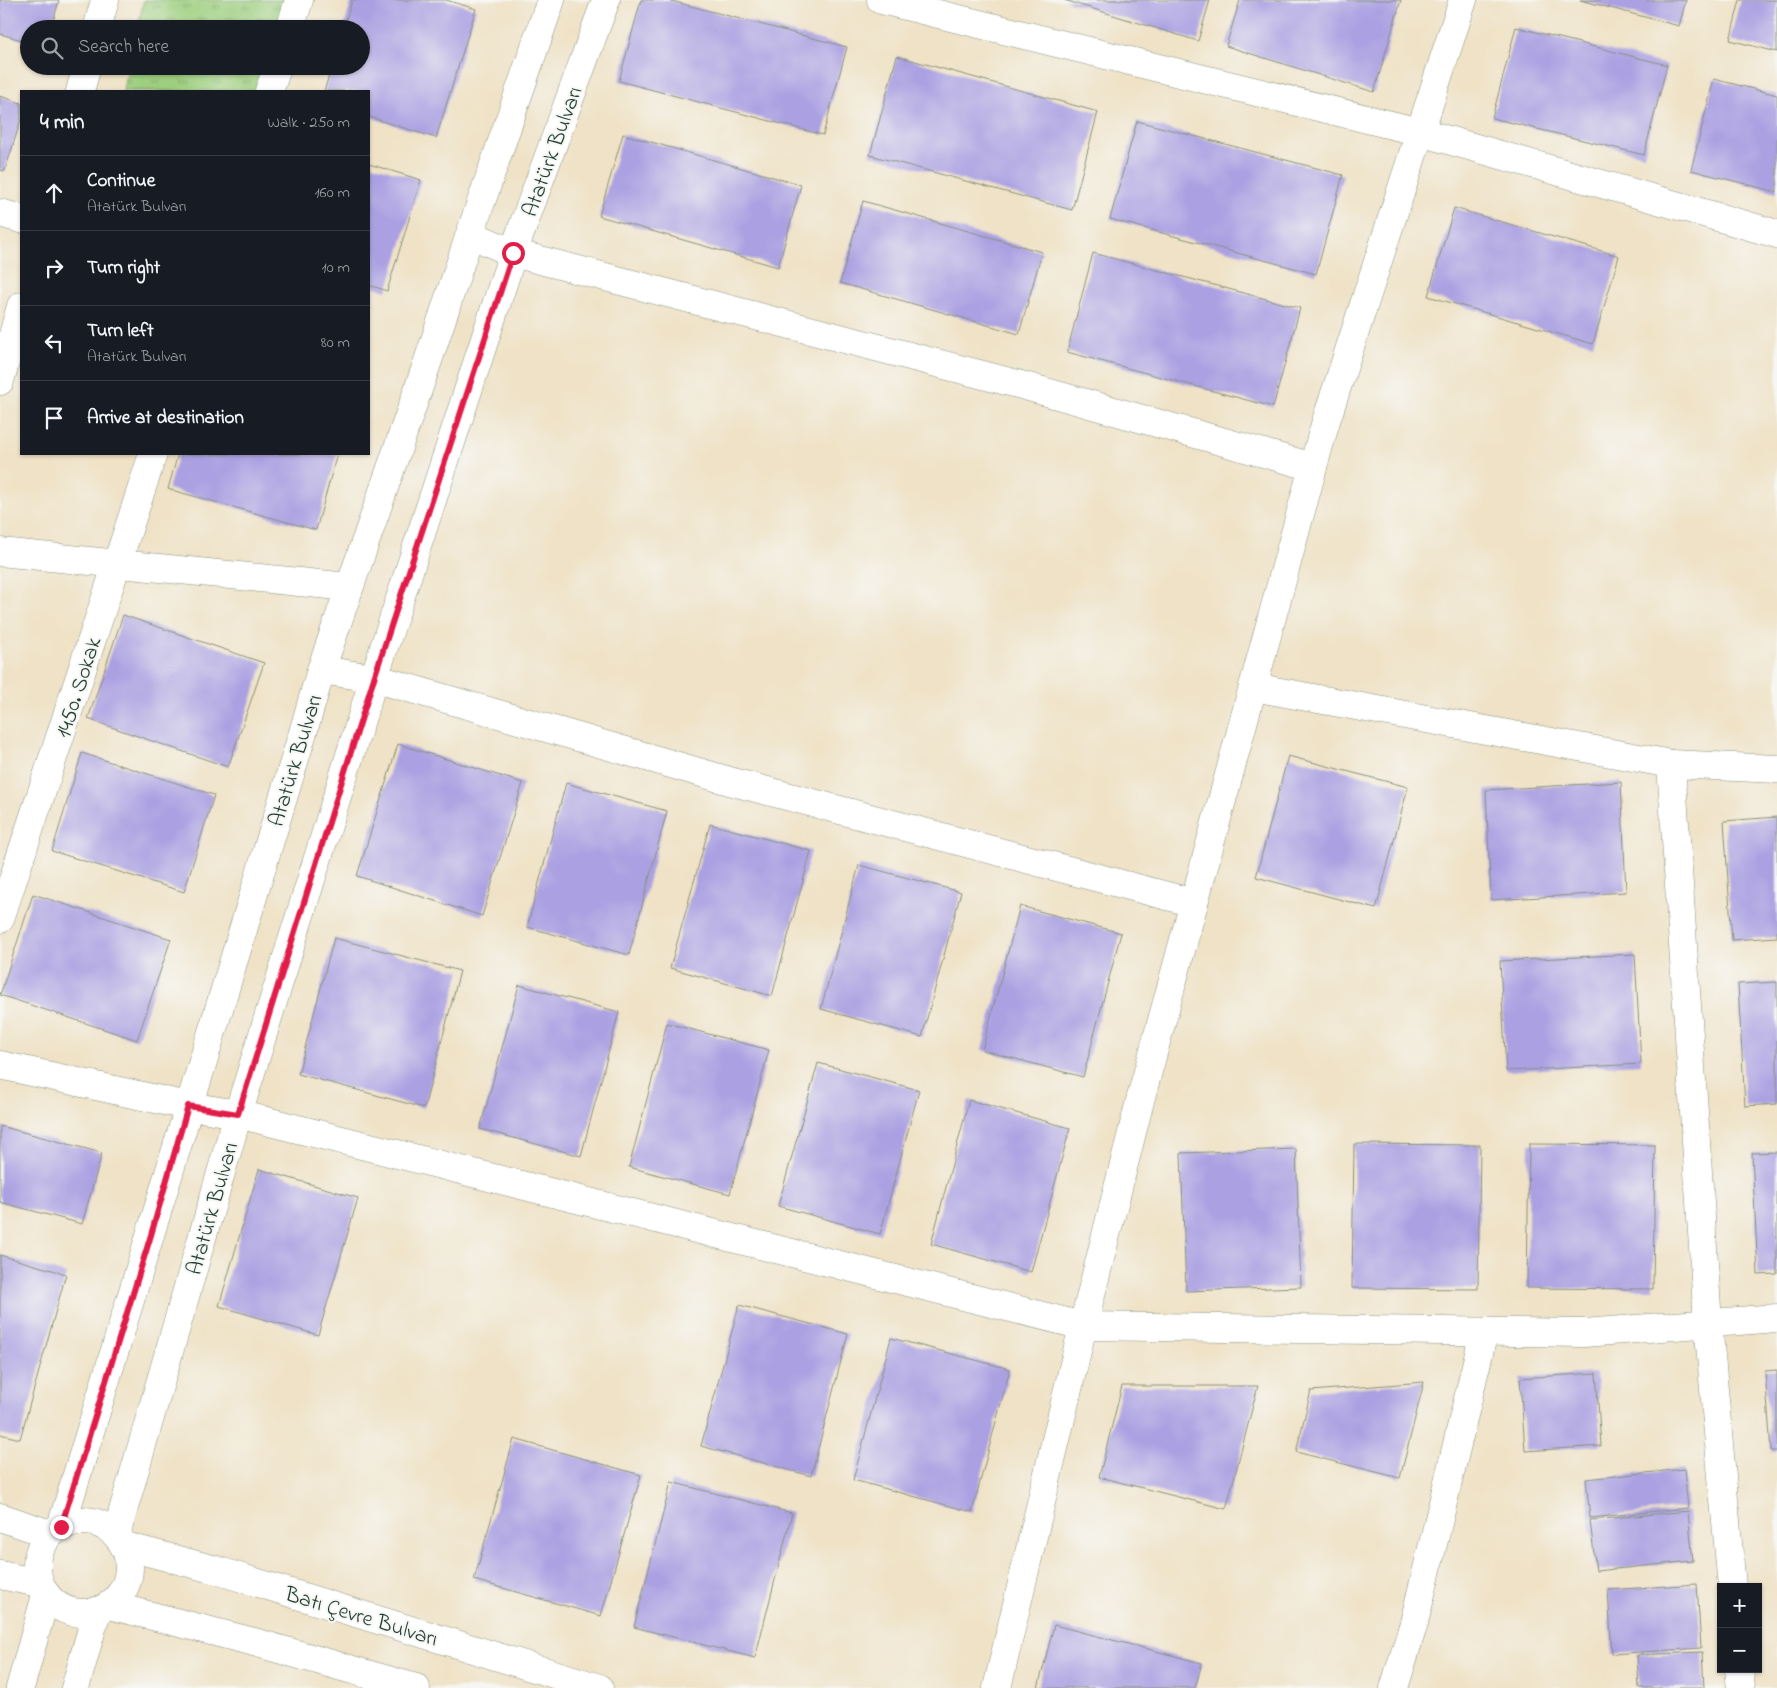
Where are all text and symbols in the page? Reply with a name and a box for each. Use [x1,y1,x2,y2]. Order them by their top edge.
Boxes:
search box [20,20,370,75]
icon: search [38,34,66,62]
text: Search here [78,34,169,61]
street label: Atatürk Bulvarı [515,82,592,222]
text: 4 min [40,108,84,138]
text: Walk · 250 m [267,111,350,135]
text: Continue [87,168,155,195]
icon: ahead [40,179,68,207]
text: 160 m [315,181,350,205]
text: Atatürk Bulvarı [87,195,187,219]
route start [502,242,525,265]
icon: right [40,254,68,282]
text: Turn right [87,255,160,282]
text: 10 m [322,256,350,280]
text: Turn left [87,318,154,345]
icon: left [40,329,68,357]
text: 80 m [321,331,350,355]
text: Atatürk Bulvarı [87,345,187,369]
icon: arrive [40,404,68,432]
text: Arrive at destination [87,405,244,432]
street label: 1450. Sokak [49,633,111,742]
street label: Atatürk Bulvarı [262,691,332,831]
street label: Atatürk Bulvarı [180,1139,248,1279]
route end [50,1516,73,1539]
street label: Batı Çevre Bulvarı [280,1579,441,1656]
map controls [1717,1583,1762,1673]
button: + [1717,1583,1762,1628]
button: − [1717,1628,1762,1673]

